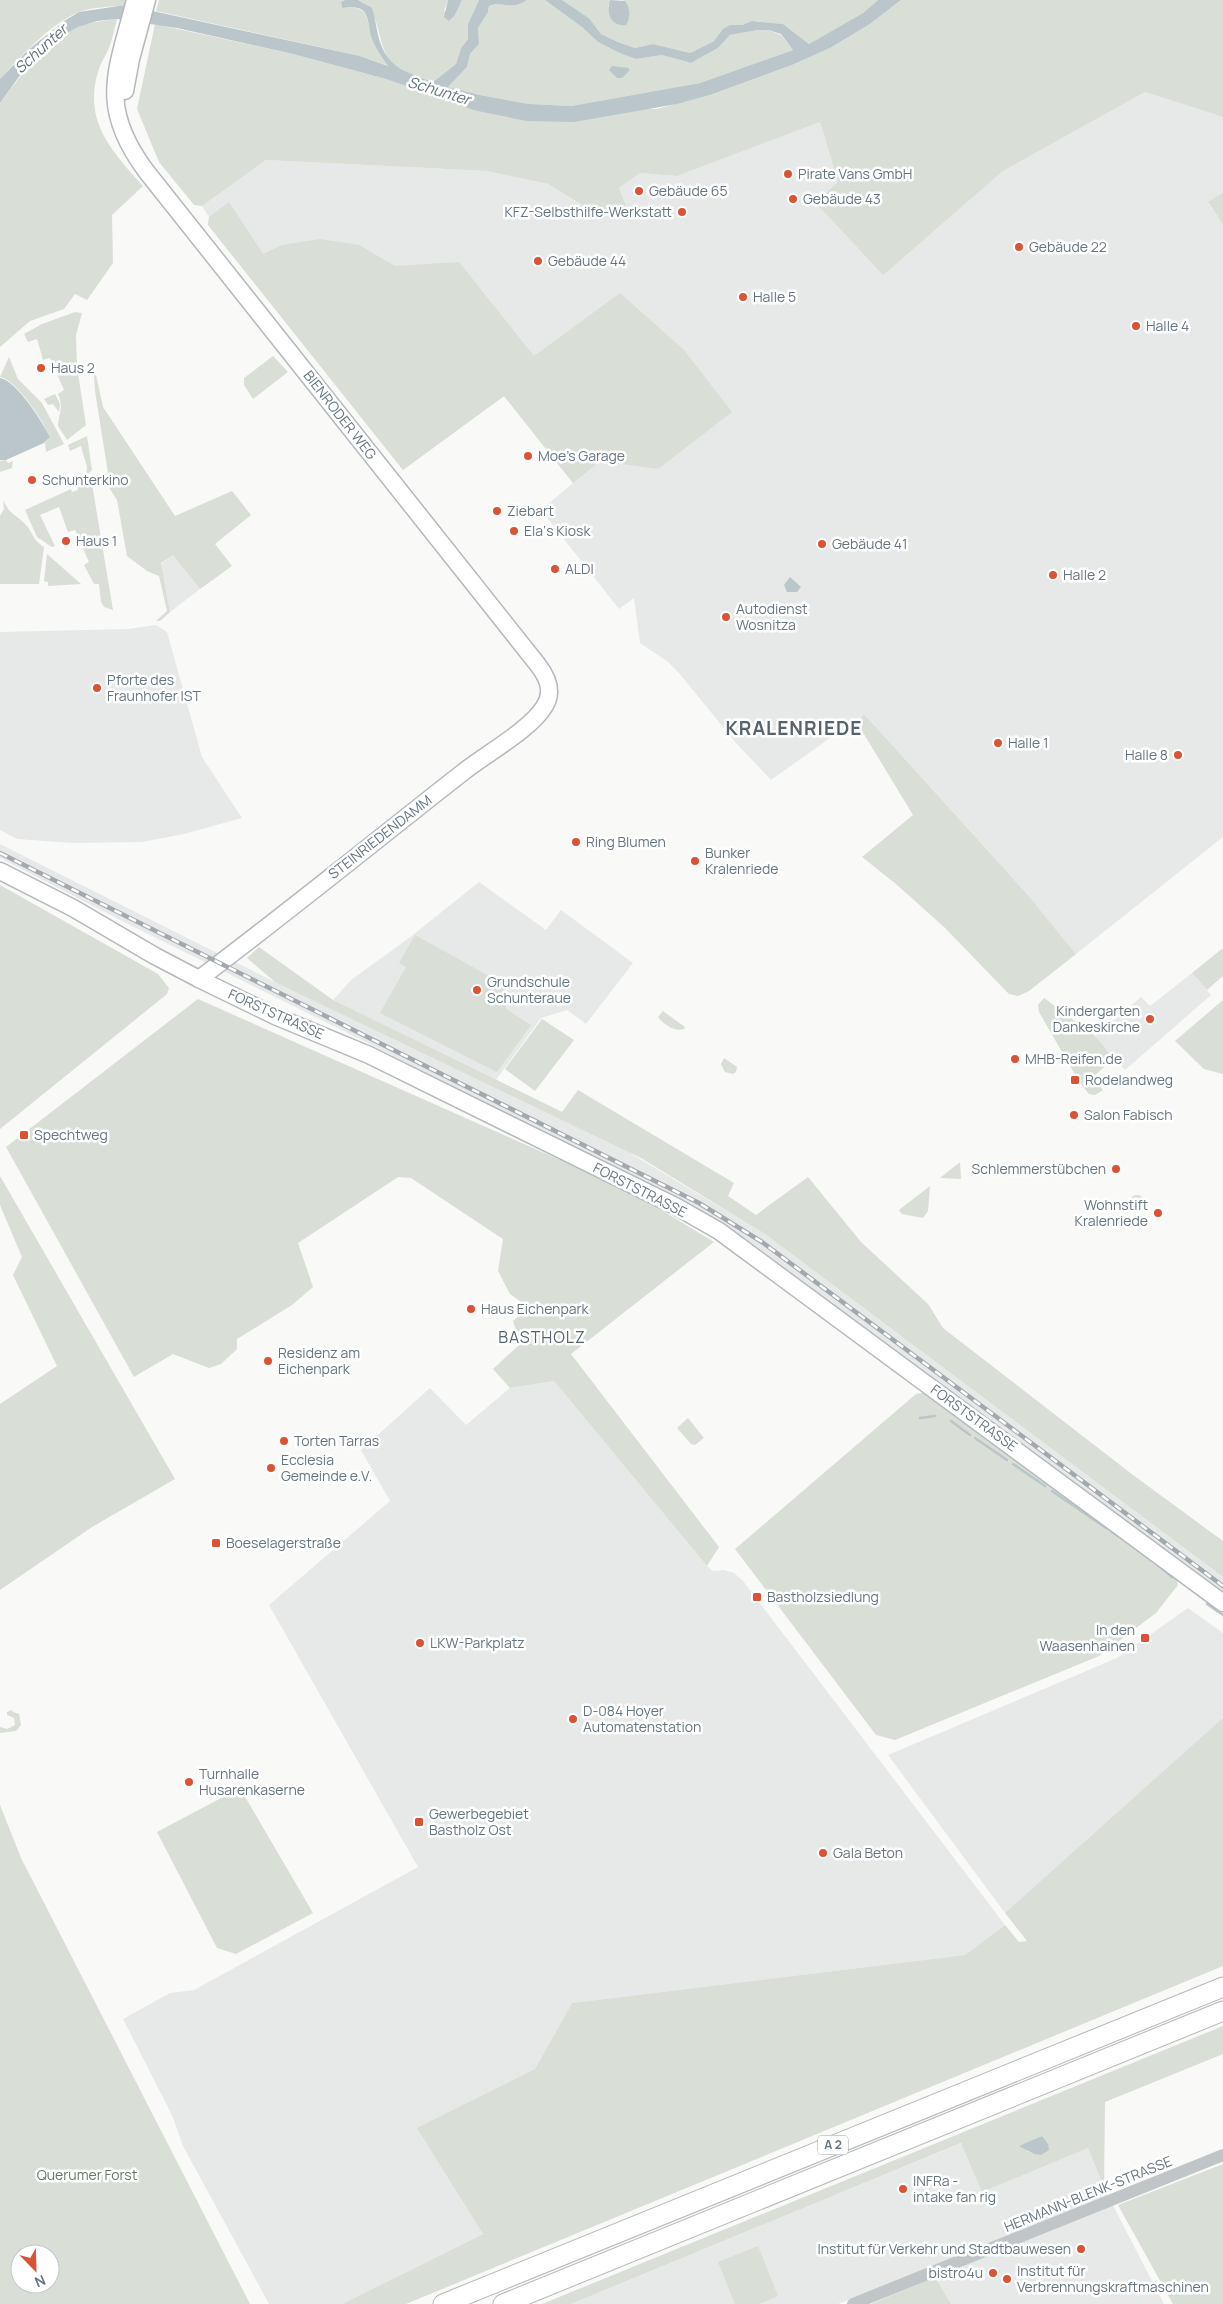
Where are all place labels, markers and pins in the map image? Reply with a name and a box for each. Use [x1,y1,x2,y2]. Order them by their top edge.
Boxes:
place label: Pirate Vans GmbH [798,164,912,183]
marker: Pirate Vans GmbH [782,168,794,180]
place label: Gebäude 65 [649,181,727,200]
marker: Gebäude 65 [633,185,645,197]
place label: Gebäude 43 [803,189,881,208]
marker: Gebäude 43 [787,193,799,205]
place label: KFZ-Selbsthilfe-Werkstatt [505,202,672,221]
marker: KFZ-Selbsthilfe-Werkstatt [676,206,688,218]
place label: Gebäude 22 [1029,237,1107,256]
marker: Gebäude 22 [1013,241,1025,253]
place label: Gebäude 44 [548,251,626,270]
marker: Gebäude 44 [532,255,544,267]
place label: Halle 5 [753,287,796,306]
marker: Halle 5 [737,291,749,303]
place label: Halle 4 [1146,316,1189,335]
marker: Halle 4 [1130,320,1142,332]
place label: Haus 2 [51,358,95,377]
marker: Haus 2 [35,362,47,374]
place label: Moe's Garage [538,446,625,465]
marker: Moe's Garage [522,450,534,462]
place label: Schunterkino [42,470,129,489]
marker: Schunterkino [26,474,38,486]
place label: Ziebart [507,501,554,520]
marker: Ziebart [491,505,503,517]
place label: Ela‘s Kiosk [524,521,591,540]
marker: Ela‘s Kiosk [508,525,520,537]
place label: Haus 1 [76,531,117,550]
place label: Gebäude 41 [832,534,907,553]
marker: Haus 1 [60,535,72,547]
marker: Gebäude 41 [816,538,828,550]
place label: ALDI [565,559,594,578]
marker: ALDI [549,563,561,575]
place label: Halle 2 [1063,565,1106,584]
marker: Halle 2 [1047,569,1059,581]
place label: Autodienst Wosnitza [736,599,808,634]
marker: Autodienst Wosnitza [720,611,732,623]
place label: Pforte des Fraunhofer IST [107,670,201,705]
marker: Pforte des Fraunhofer IST [91,682,103,694]
place label: Halle 1 [1008,733,1048,752]
marker: Halle 1 [992,737,1004,749]
place label: Halle 8 [1125,745,1168,764]
marker: Halle 8 [1172,749,1184,761]
place label: Ring Blumen [586,832,666,851]
marker: Ring Blumen [570,836,582,848]
place label: Bunker Kralenriede [705,843,778,878]
marker: Bunker Kralenriede [689,855,701,867]
place label: Grundschule Schunteraue [487,972,571,1007]
marker: Grundschule Schunteraue [471,984,483,996]
place label: Kindergarten Dankeskirche [1053,1001,1140,1036]
marker: Kindergarten Dankeskirche [1144,1013,1156,1025]
place label: MHB-Reifen.de [1025,1049,1122,1068]
marker: MHB-Reifen.de [1009,1053,1021,1065]
place label: Rodelandweg [1085,1070,1173,1089]
marker: Rodelandweg [1069,1074,1081,1086]
place label: Salon Fabisch [1084,1105,1173,1124]
marker: Salon Fabisch [1068,1109,1080,1121]
place label: Spechtweg [34,1125,108,1144]
marker: Spechtweg [18,1129,30,1141]
place label: Schlemmerstübchen [972,1159,1106,1178]
marker: Schlemmerstübchen [1110,1163,1122,1175]
place label: Wohnstift Kralenriede [1075,1195,1148,1230]
marker: Wohnstift Kralenriede [1152,1207,1164,1219]
place label: Haus Eichenpark [481,1299,590,1318]
marker: Haus Eichenpark [465,1303,477,1315]
place label: Residenz am Eichenpark [278,1343,360,1378]
marker: Residenz am Eichenpark [262,1355,274,1367]
place label: Torten Tarras [294,1431,379,1450]
marker: Torten Tarras [278,1435,290,1447]
place label: Ecclesia Gemeinde e.V. [281,1450,372,1485]
marker: Ecclesia Gemeinde e.V. [265,1462,277,1474]
place label: Boeselagerstraße [226,1533,341,1552]
marker: Boeselagerstraße [210,1537,222,1549]
place label: Bastholzsiedlung [767,1587,879,1606]
marker: Bastholzsiedlung [751,1591,763,1603]
place label: In den Waasenhainen [1039,1620,1135,1655]
marker: In den Waasenhainen [1139,1632,1151,1644]
place label: LKW-Parkplatz [430,1633,525,1652]
marker: LKW-Parkplatz [414,1637,426,1649]
place label: D-084 Hoyer Automatenstation [583,1701,701,1736]
marker: D-084 Hoyer Automatenstation [567,1713,579,1725]
place label: Turnhalle Husarenkaserne [199,1764,305,1799]
marker: Turnhalle Husarenkaserne [183,1776,195,1788]
place label: Gewerbegebiet Bastholz Ost [429,1804,529,1839]
marker: Gewerbegebiet Bastholz Ost [413,1816,425,1828]
place label: Gala Beton [833,1843,903,1862]
marker: Gala Beton [817,1847,829,1859]
place label: INFRa - intake fan rig [913,2171,996,2206]
marker: INFRa - intake fan rig [897,2183,909,2195]
place label: Institut für Verkehr und Stadtbauwesen [817,2239,1071,2258]
marker: Institut für Verkehr und Stadtbauwesen [1075,2243,1087,2255]
place label: Institut für Verbrennungskraftmaschinen [1017,2261,1209,2296]
place label: bistro4u [929,2263,983,2282]
marker: bistro4u [987,2267,999,2279]
marker: Institut für Verbrennungskraftmaschinen [1001,2273,1013,2285]

